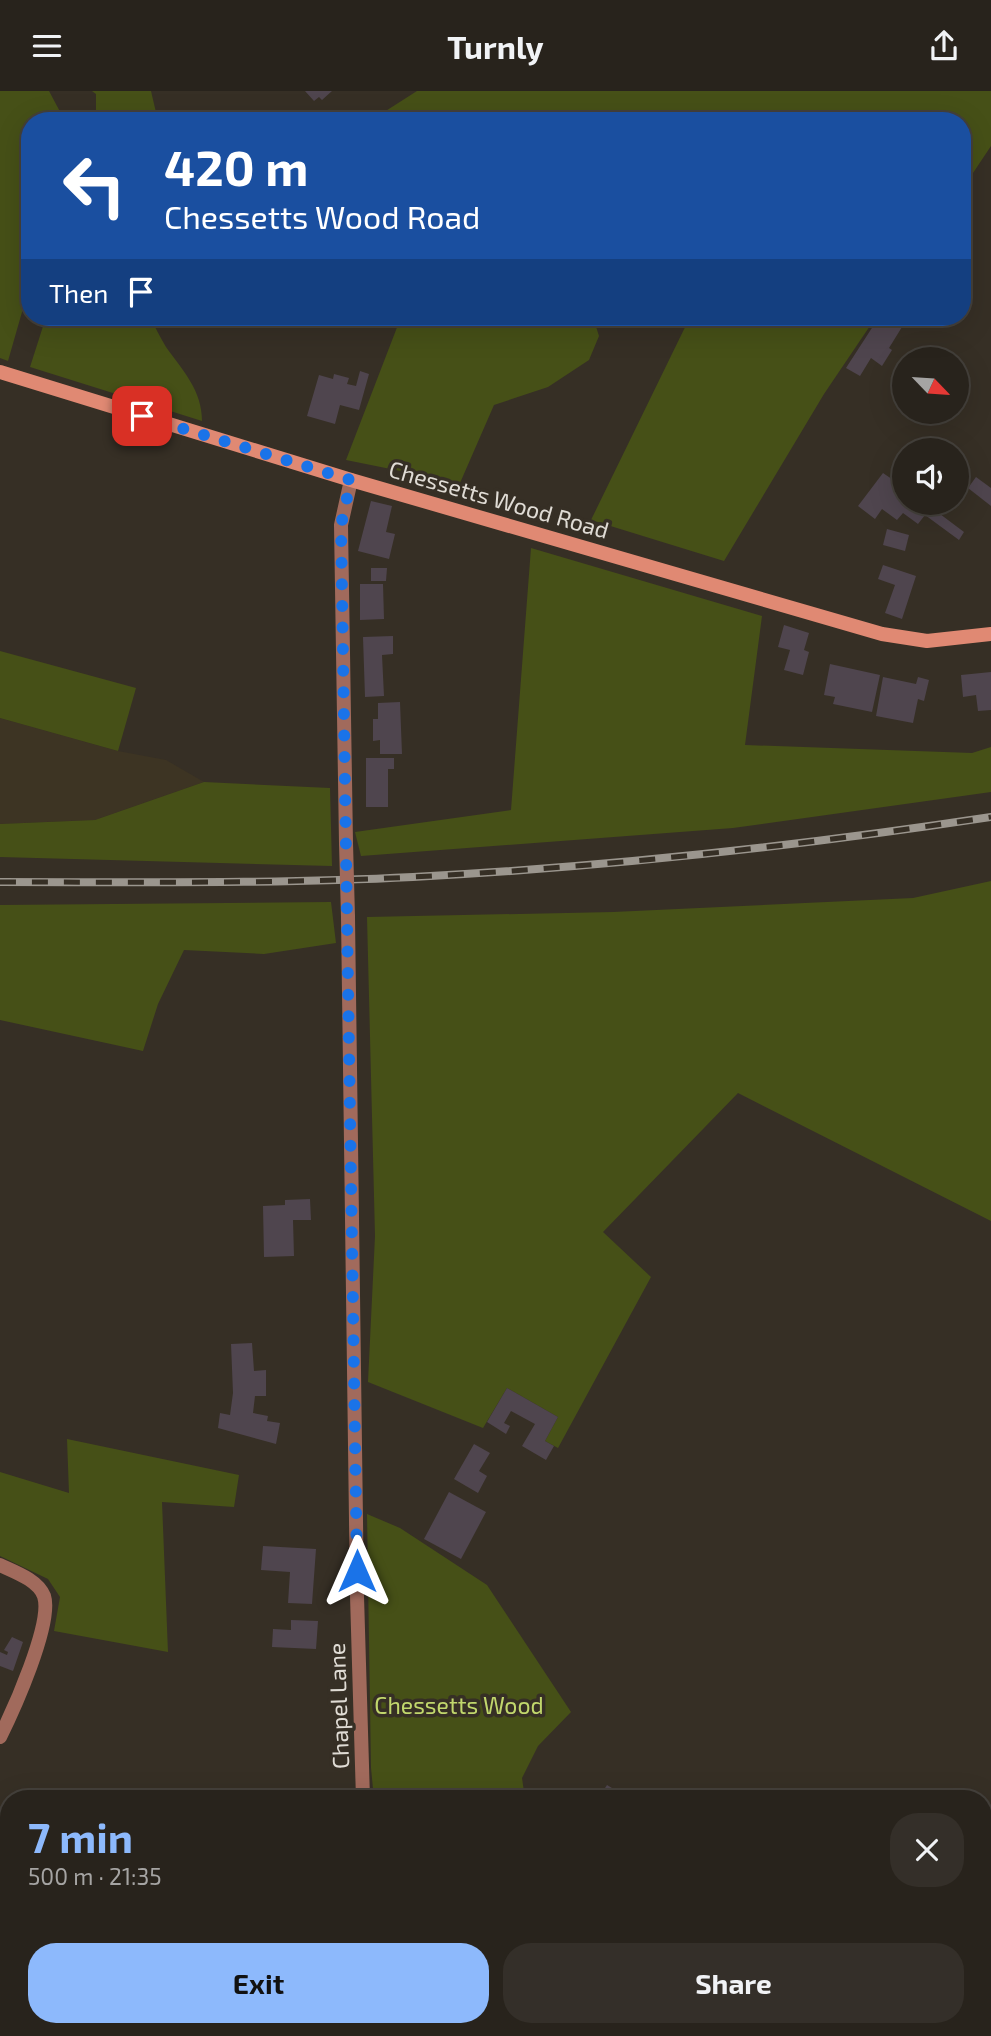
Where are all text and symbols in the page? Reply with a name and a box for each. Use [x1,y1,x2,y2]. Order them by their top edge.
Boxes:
icon: menu [28,27,66,65]
text: Turnly [447,27,544,65]
icon: share [925,27,963,65]
text: 420 m [164,137,308,196]
icon: left [49,140,140,231]
text: Chessetts Wood Road [164,197,480,235]
icon: arrive [122,273,160,311]
text: Then [49,277,108,308]
north arrow [892,347,970,423]
map controls [892,347,969,515]
pin [112,386,172,446]
icon: arrive [123,397,161,435]
button: sound [892,438,969,515]
street label: Chessetts Wood Road [386,454,612,544]
position arrow [320,1534,394,1608]
street label: Chapel Lane [322,1642,354,1770]
park label: Chessetts Wood [374,1691,544,1719]
text: 7 min [28,1811,133,1861]
button: close [890,1813,964,1887]
text: 500 m · 21:35 [28,1862,162,1890]
button: Exit [28,1943,489,2023]
button: Share [503,1943,964,2023]

